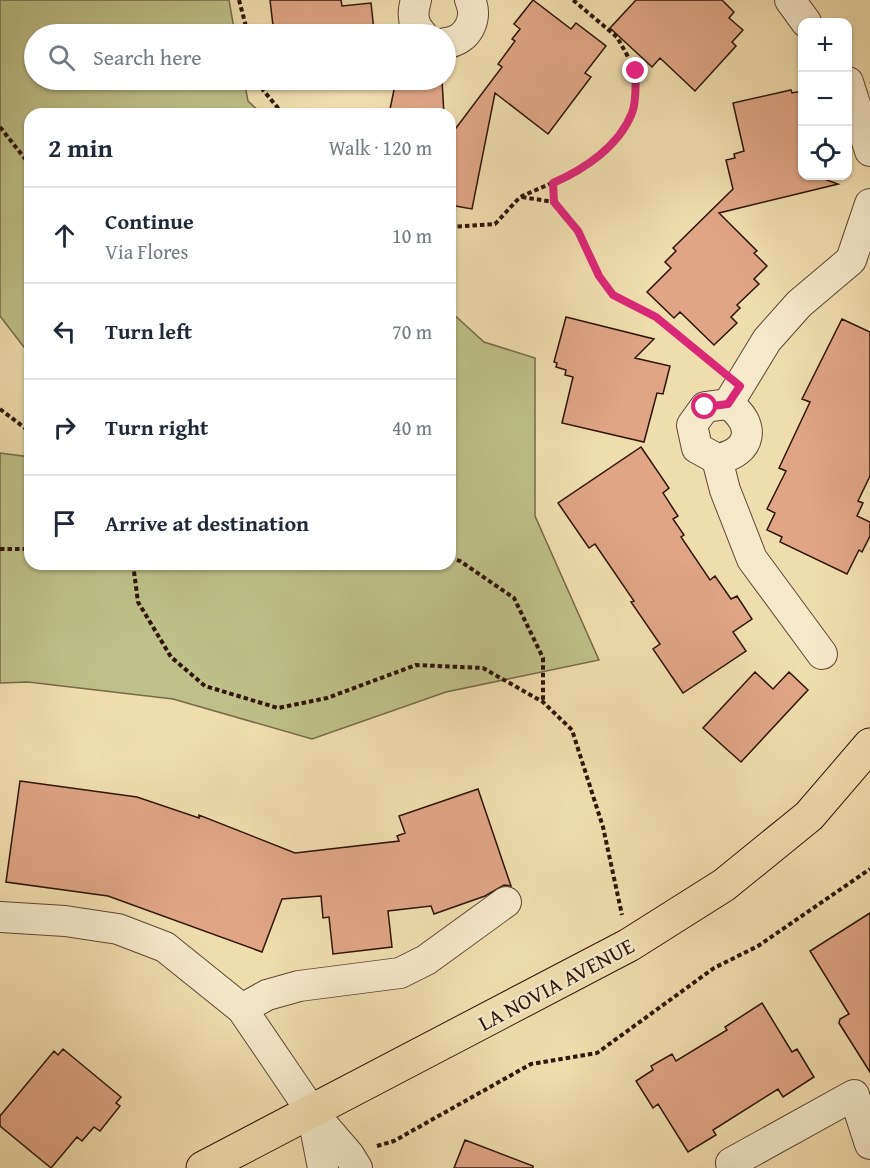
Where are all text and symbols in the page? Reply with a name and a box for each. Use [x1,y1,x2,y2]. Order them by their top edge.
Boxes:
map controls [798,18,852,180]
button: + [798,18,852,72]
search box [24,24,456,90]
icon: search [45,41,78,74]
text: Search here [93,41,202,73]
route end [622,57,648,83]
button: − [798,72,852,126]
button: locate [798,126,852,180]
text: 2 min [48,128,113,167]
text: Walk · 120 m [329,133,432,162]
text: Continue [105,205,194,237]
icon: ahead [48,219,81,252]
text: 10 m [392,221,432,250]
text: Via Flores [105,237,188,266]
icon: left [48,315,81,348]
text: Turn left [105,315,192,347]
text: 70 m [392,317,432,346]
route start [691,393,717,419]
icon: right [48,411,81,444]
text: Turn right [105,411,208,443]
text: 40 m [392,413,432,442]
icon: arrive [48,507,81,540]
text: Arrive at destination [105,507,309,539]
street label: LA NOVIA AVENUE [472,929,640,1039]

